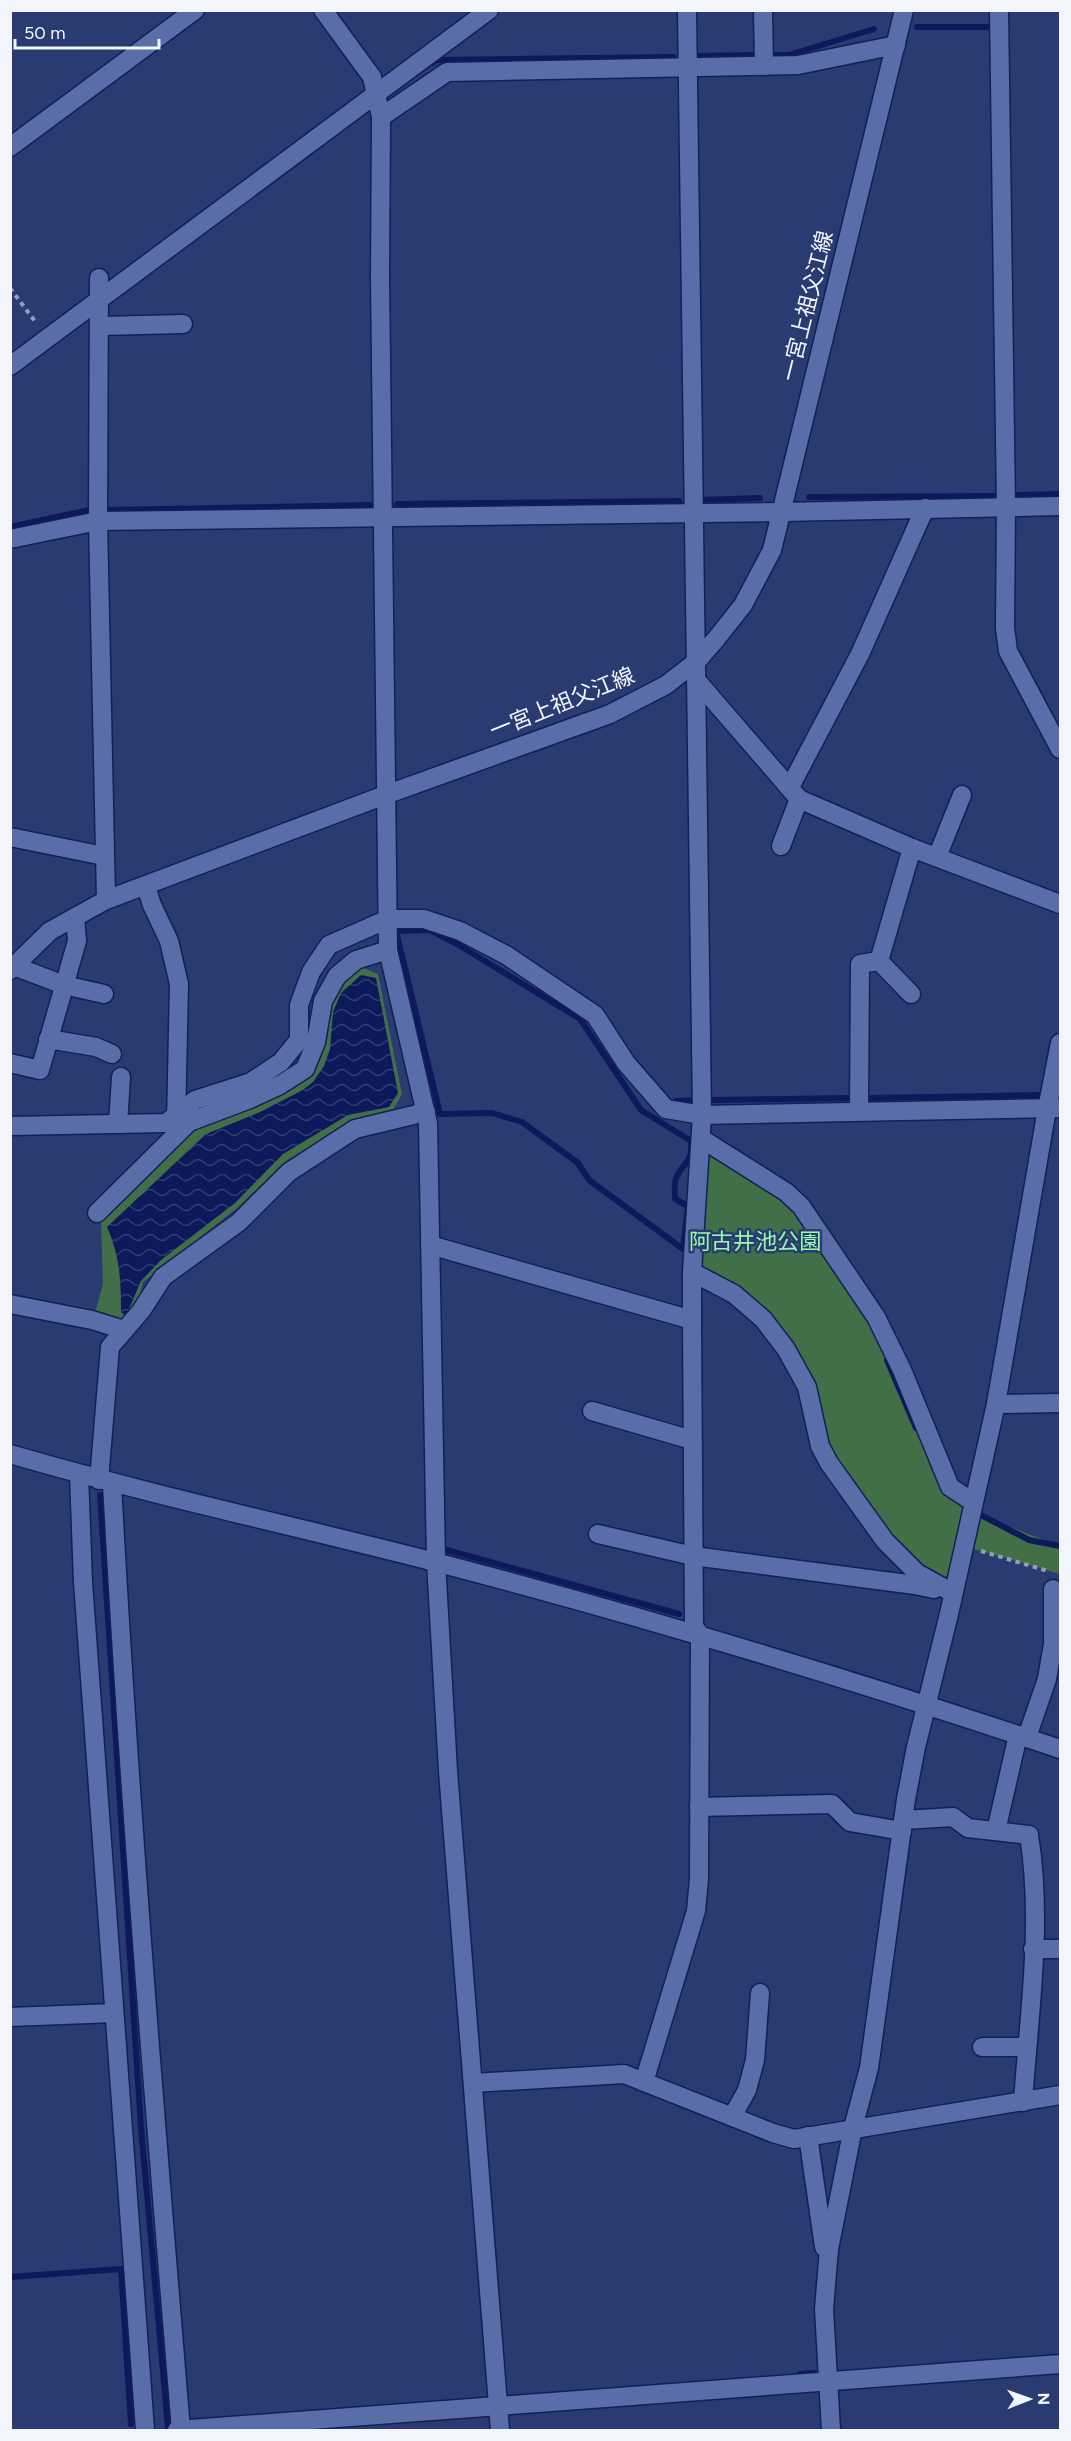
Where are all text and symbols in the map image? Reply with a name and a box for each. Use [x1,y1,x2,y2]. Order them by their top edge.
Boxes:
scale bar [15,12,159,50]
text: 50 m [24,22,66,44]
street label: 一宮上祖父江線 [775,228,839,384]
street label: 一宮上祖父江線 [486,662,638,744]
park label: 阿古井池公園 [689,1228,821,1255]
north arrow [999,2369,1059,2429]
text: N [1034,2392,1053,2405]

